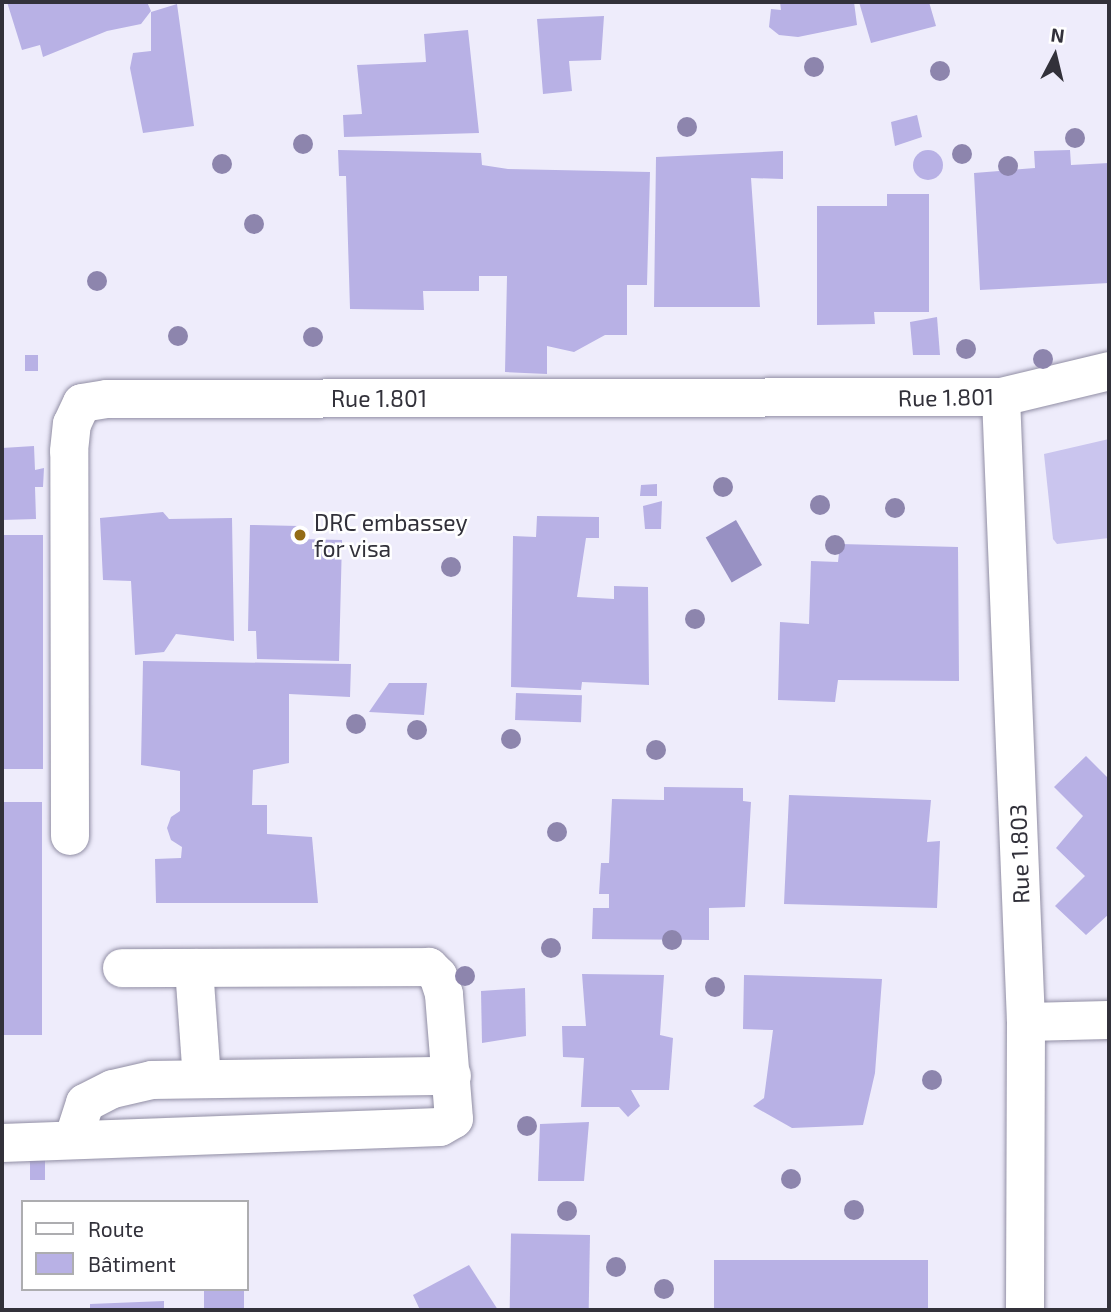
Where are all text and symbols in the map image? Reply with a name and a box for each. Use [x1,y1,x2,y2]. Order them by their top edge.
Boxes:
north arrow [1020,21,1090,91]
text: N [1049,22,1066,47]
street label: Rue 1.801 [898,382,994,412]
street label: Rue 1.801 [331,384,427,412]
place label: DRC embassey for visa [314,508,468,562]
marker: DRC embassey for visa [292,527,308,543]
street label: Rue 1.803 [1003,804,1035,904]
legend [21,1200,248,1291]
text: Route [88,1216,144,1241]
text: Bâtiment [88,1251,176,1276]

